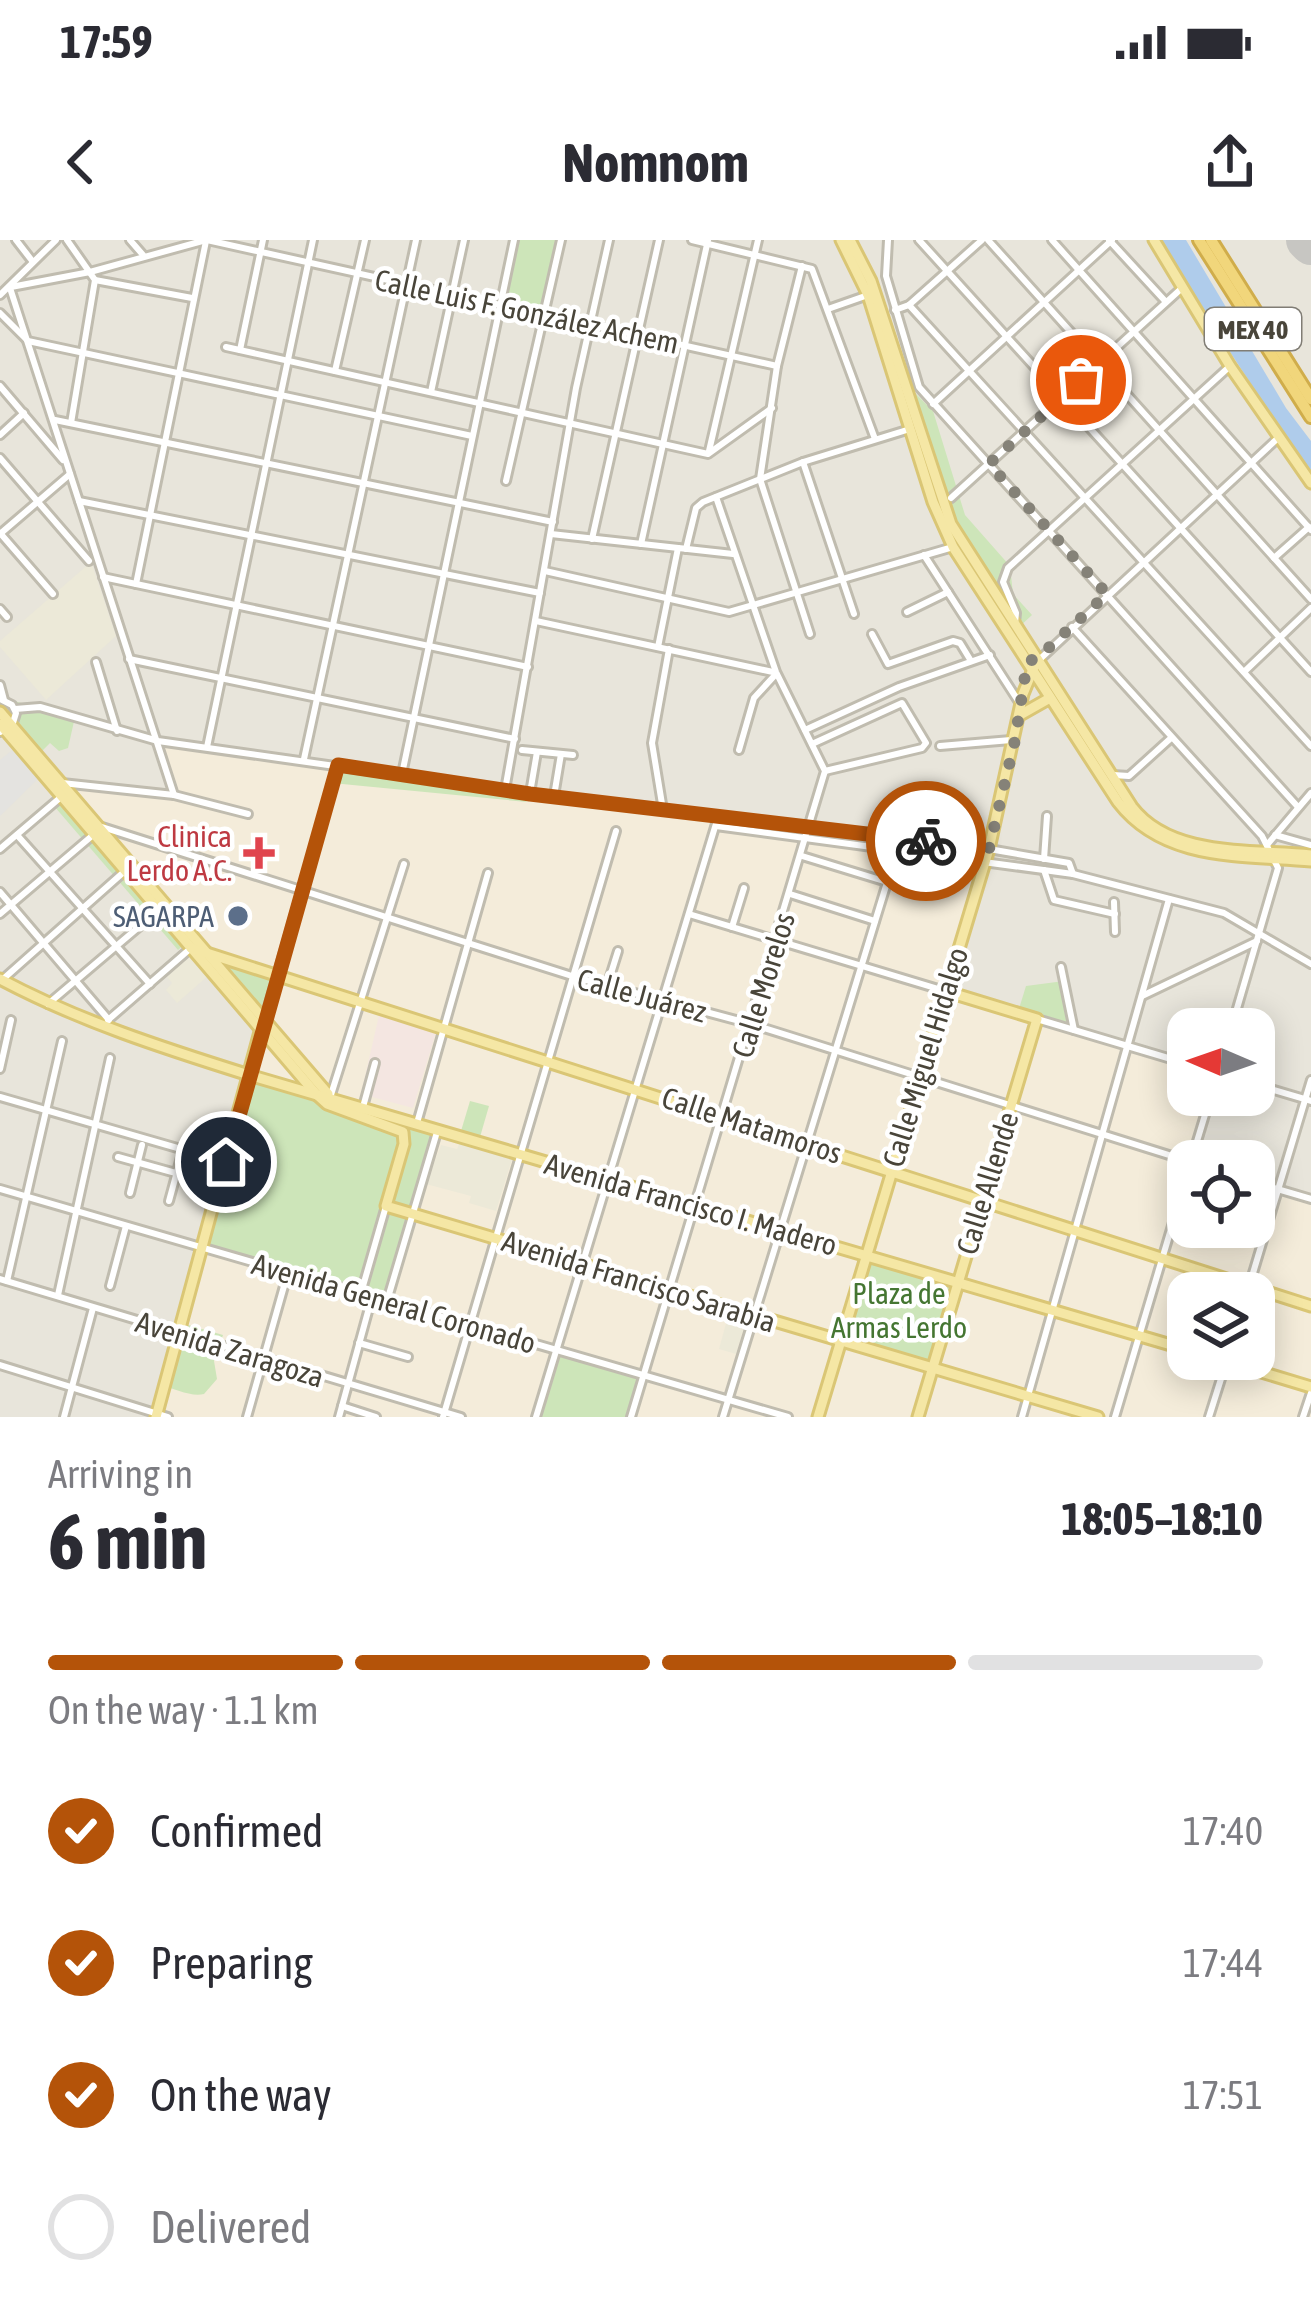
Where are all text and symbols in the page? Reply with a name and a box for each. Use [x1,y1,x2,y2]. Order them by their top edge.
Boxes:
text: 17:59 [60,16,153,68]
icon: back [48,129,114,195]
icon: share [1197,129,1263,195]
text: Nomnom [562,132,749,193]
street label: Calle Luis F. González Achem [372,262,682,360]
road number: MEX 40 [1205,308,1301,350]
pin [1030,329,1132,431]
icon: bag [1048,347,1114,413]
courier [866,781,986,901]
icon: bike [893,808,959,874]
place label: Clinica Lerdo A.C. [127,819,232,887]
marker: Clinica Lerdo A.C. [243,837,275,869]
place label: SAGARPA [113,899,214,933]
marker: SAGARPA [225,903,251,929]
street label: Calle Morelos [725,908,801,1062]
street label: Calle Miguel Hidalgo [876,943,974,1171]
street label: Calle Juárez [574,961,710,1029]
north arrow [1167,1008,1275,1116]
map controls [1167,1008,1275,1380]
street label: Calle Matamoros [658,1080,846,1170]
street label: Calle Allende [949,1108,1025,1258]
pin [175,1111,277,1213]
icon: home [193,1129,259,1195]
button: locate [1167,1140,1275,1248]
street label: Avenida Francisco I. Madero [541,1146,841,1262]
street label: Avenida Francisco Sarabia [498,1223,780,1339]
street label: Avenida General Coronado [248,1246,540,1360]
button: layers [1167,1272,1275,1380]
park label: Plaza de Armas Lerdo [831,1276,967,1344]
street label: Avenida Zaragoza [132,1304,328,1394]
text: Arriving in [48,1452,193,1496]
text: 18:05–18:10 [1061,1493,1263,1545]
text: 6 min [48,1496,207,1586]
text: On the way · 1.1 km [48,1688,319,1732]
icon: check [48,1798,114,1864]
text: Confirmed [150,1805,323,1857]
text: 17:40 [1183,1809,1263,1853]
icon: check [48,1930,114,1996]
text: Preparing [150,1937,313,1989]
text: 17:44 [1183,1941,1263,1985]
icon: check [48,2062,114,2128]
text: On the way [150,2069,332,2121]
text: 17:51 [1183,2073,1263,2117]
text: Delivered [150,2201,311,2253]

